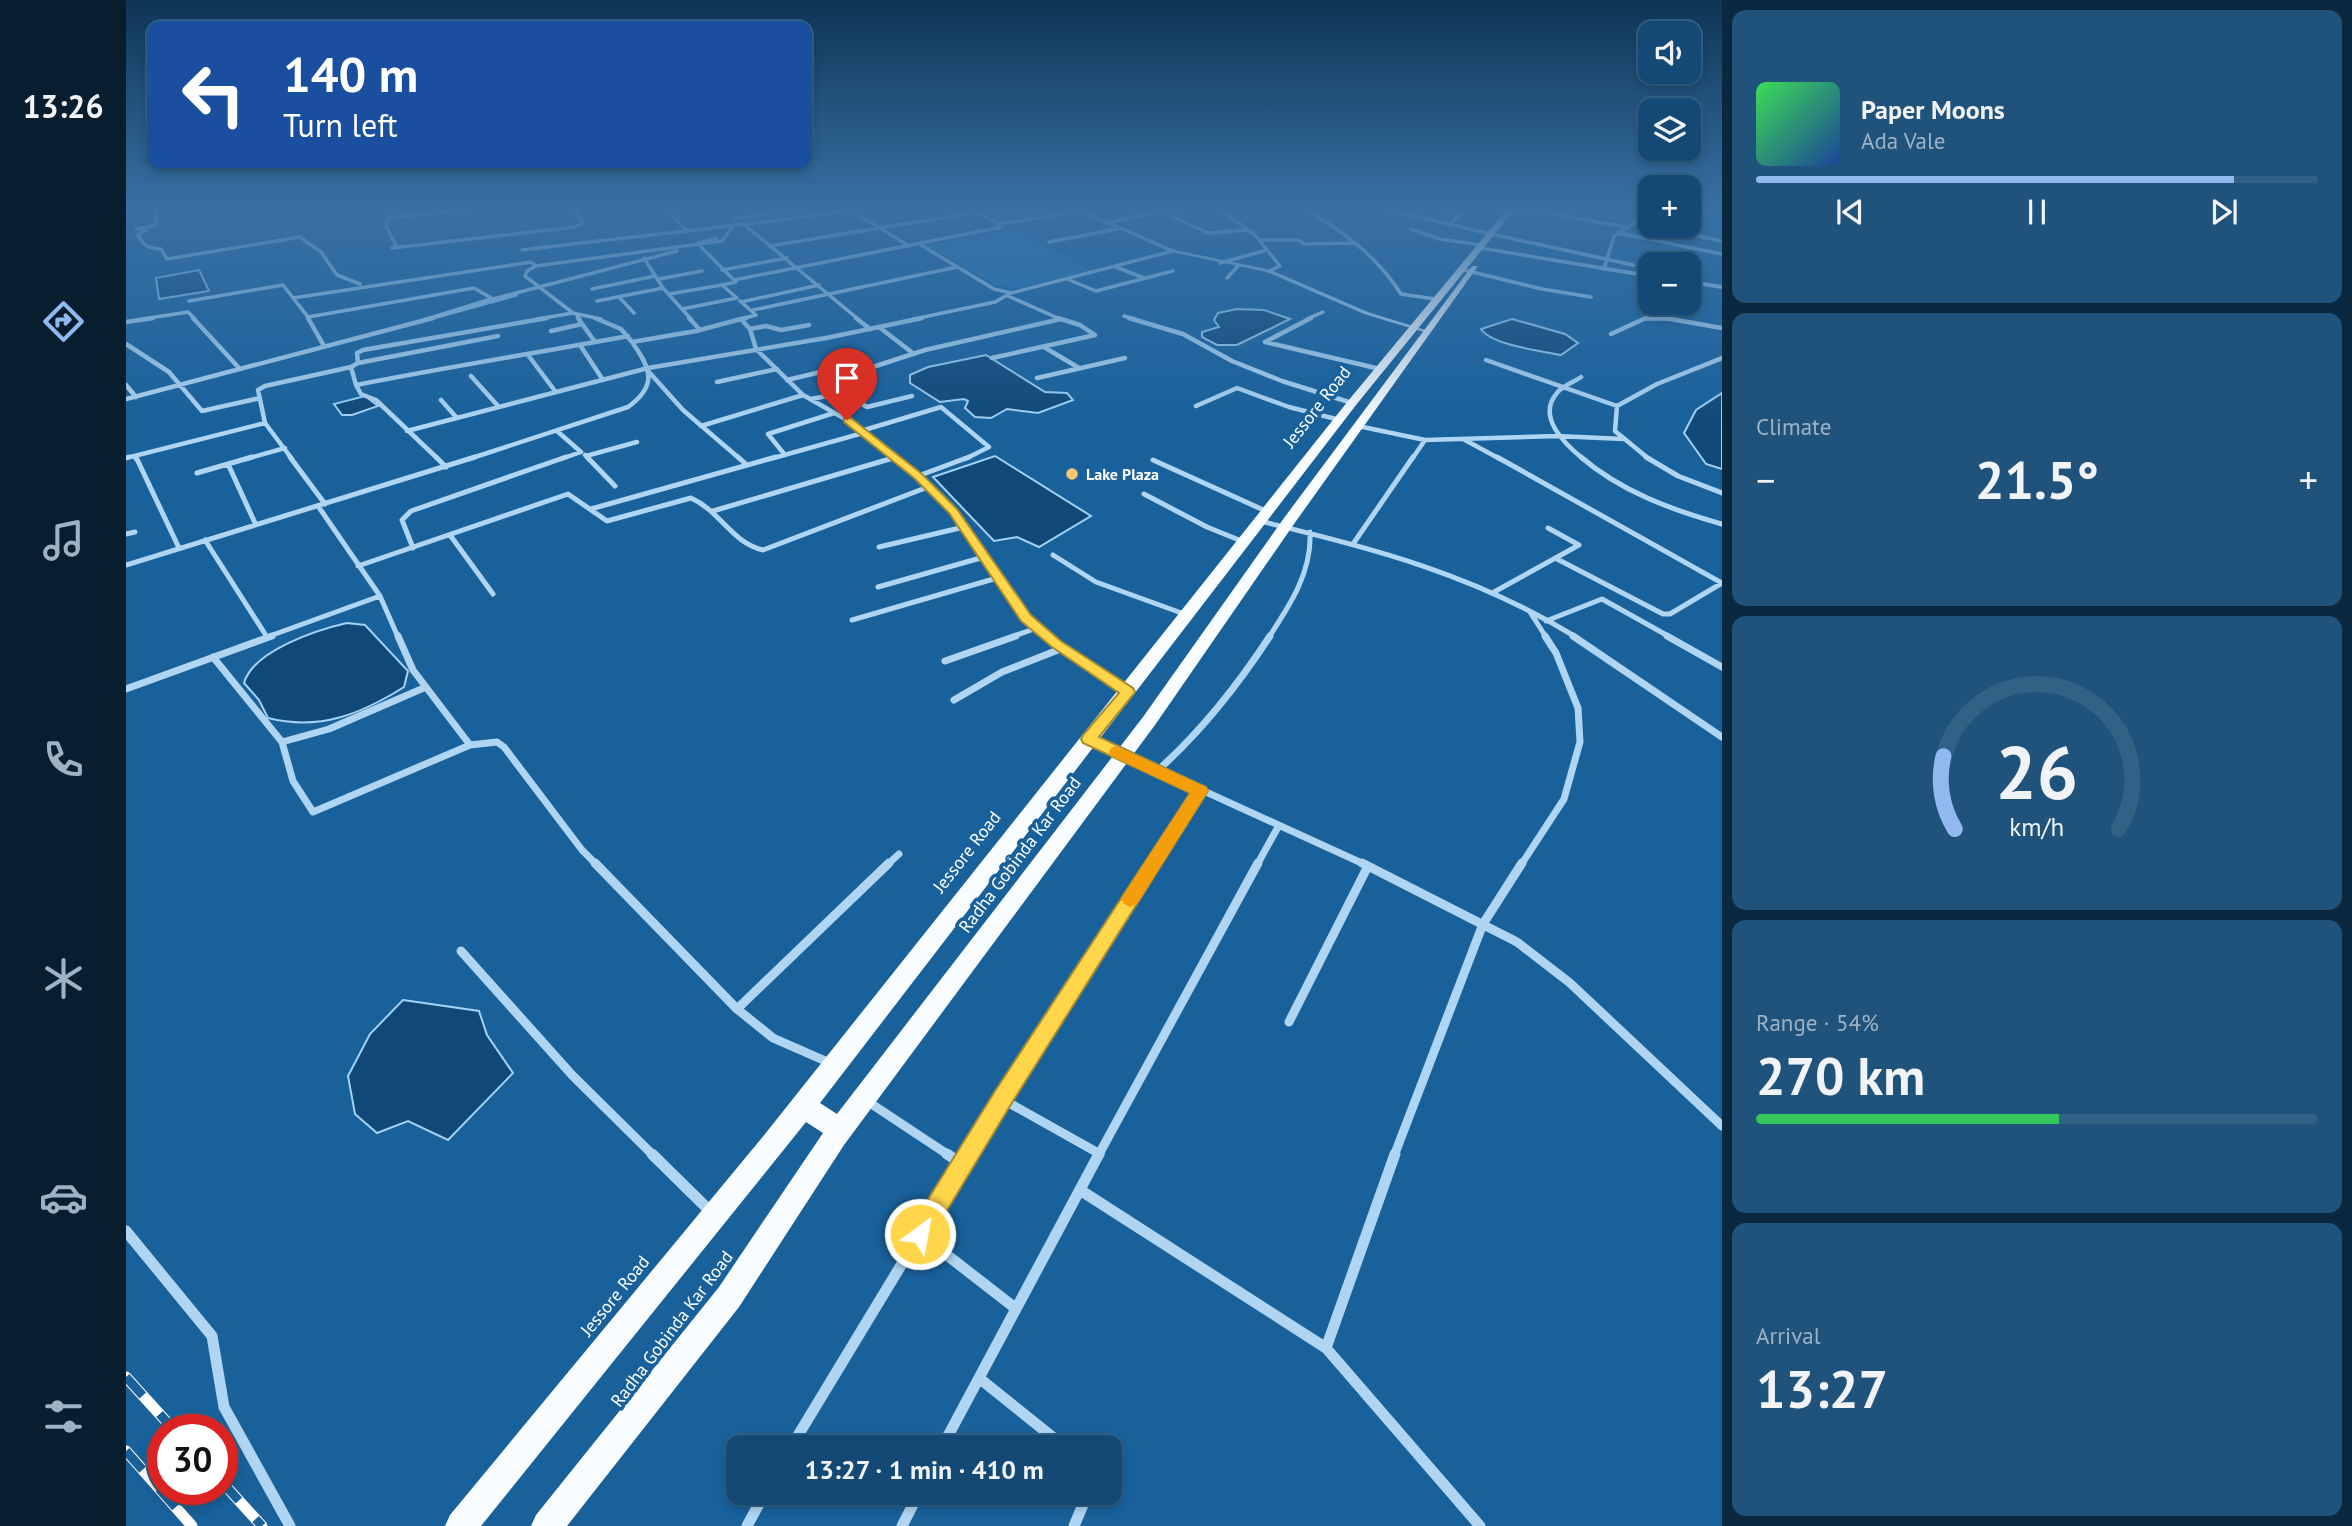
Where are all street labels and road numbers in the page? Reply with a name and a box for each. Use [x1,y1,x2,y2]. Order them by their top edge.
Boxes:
street label: Jessore Road [1277,361,1356,453]
street label: Radha Gobinda Kar Road [953,772,1086,937]
street label: Jessore Road [927,806,1006,898]
street label: Radha Gobinda Kar Road [605,1246,738,1411]
street label: Jessore Road [574,1251,654,1342]

